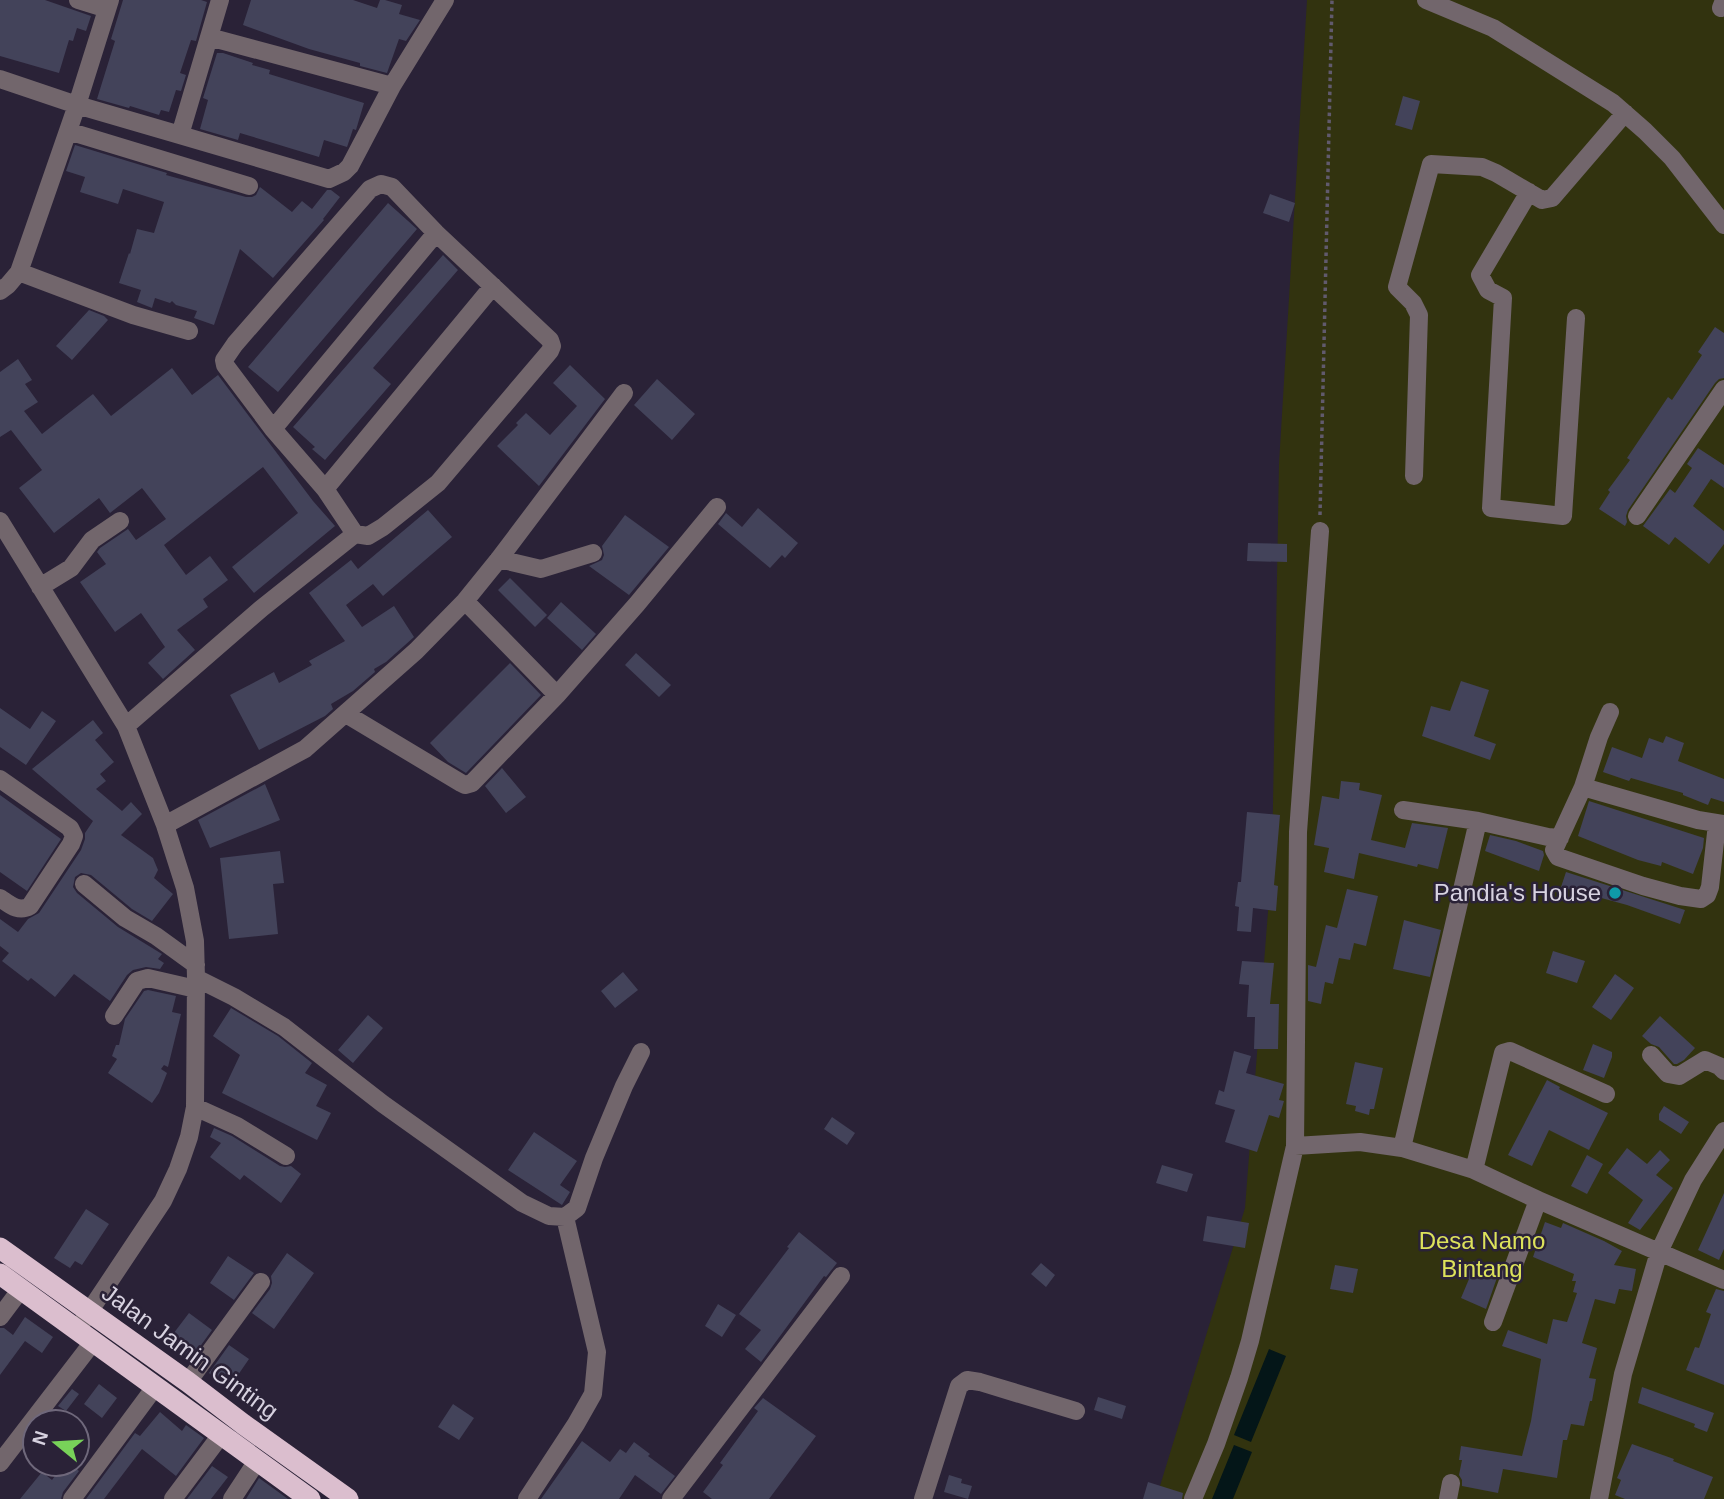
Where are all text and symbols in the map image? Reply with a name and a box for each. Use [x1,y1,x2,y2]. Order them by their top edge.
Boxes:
place label: Pandia's House [1434,879,1601,906]
marker: Pandia's House [1607,885,1623,901]
park label: Desa Namo Bintang [1419,1227,1545,1282]
street label: Jalan Jamin Ginting [97,1279,283,1424]
north arrow [21,1408,91,1478]
text: N [28,1428,52,1448]

